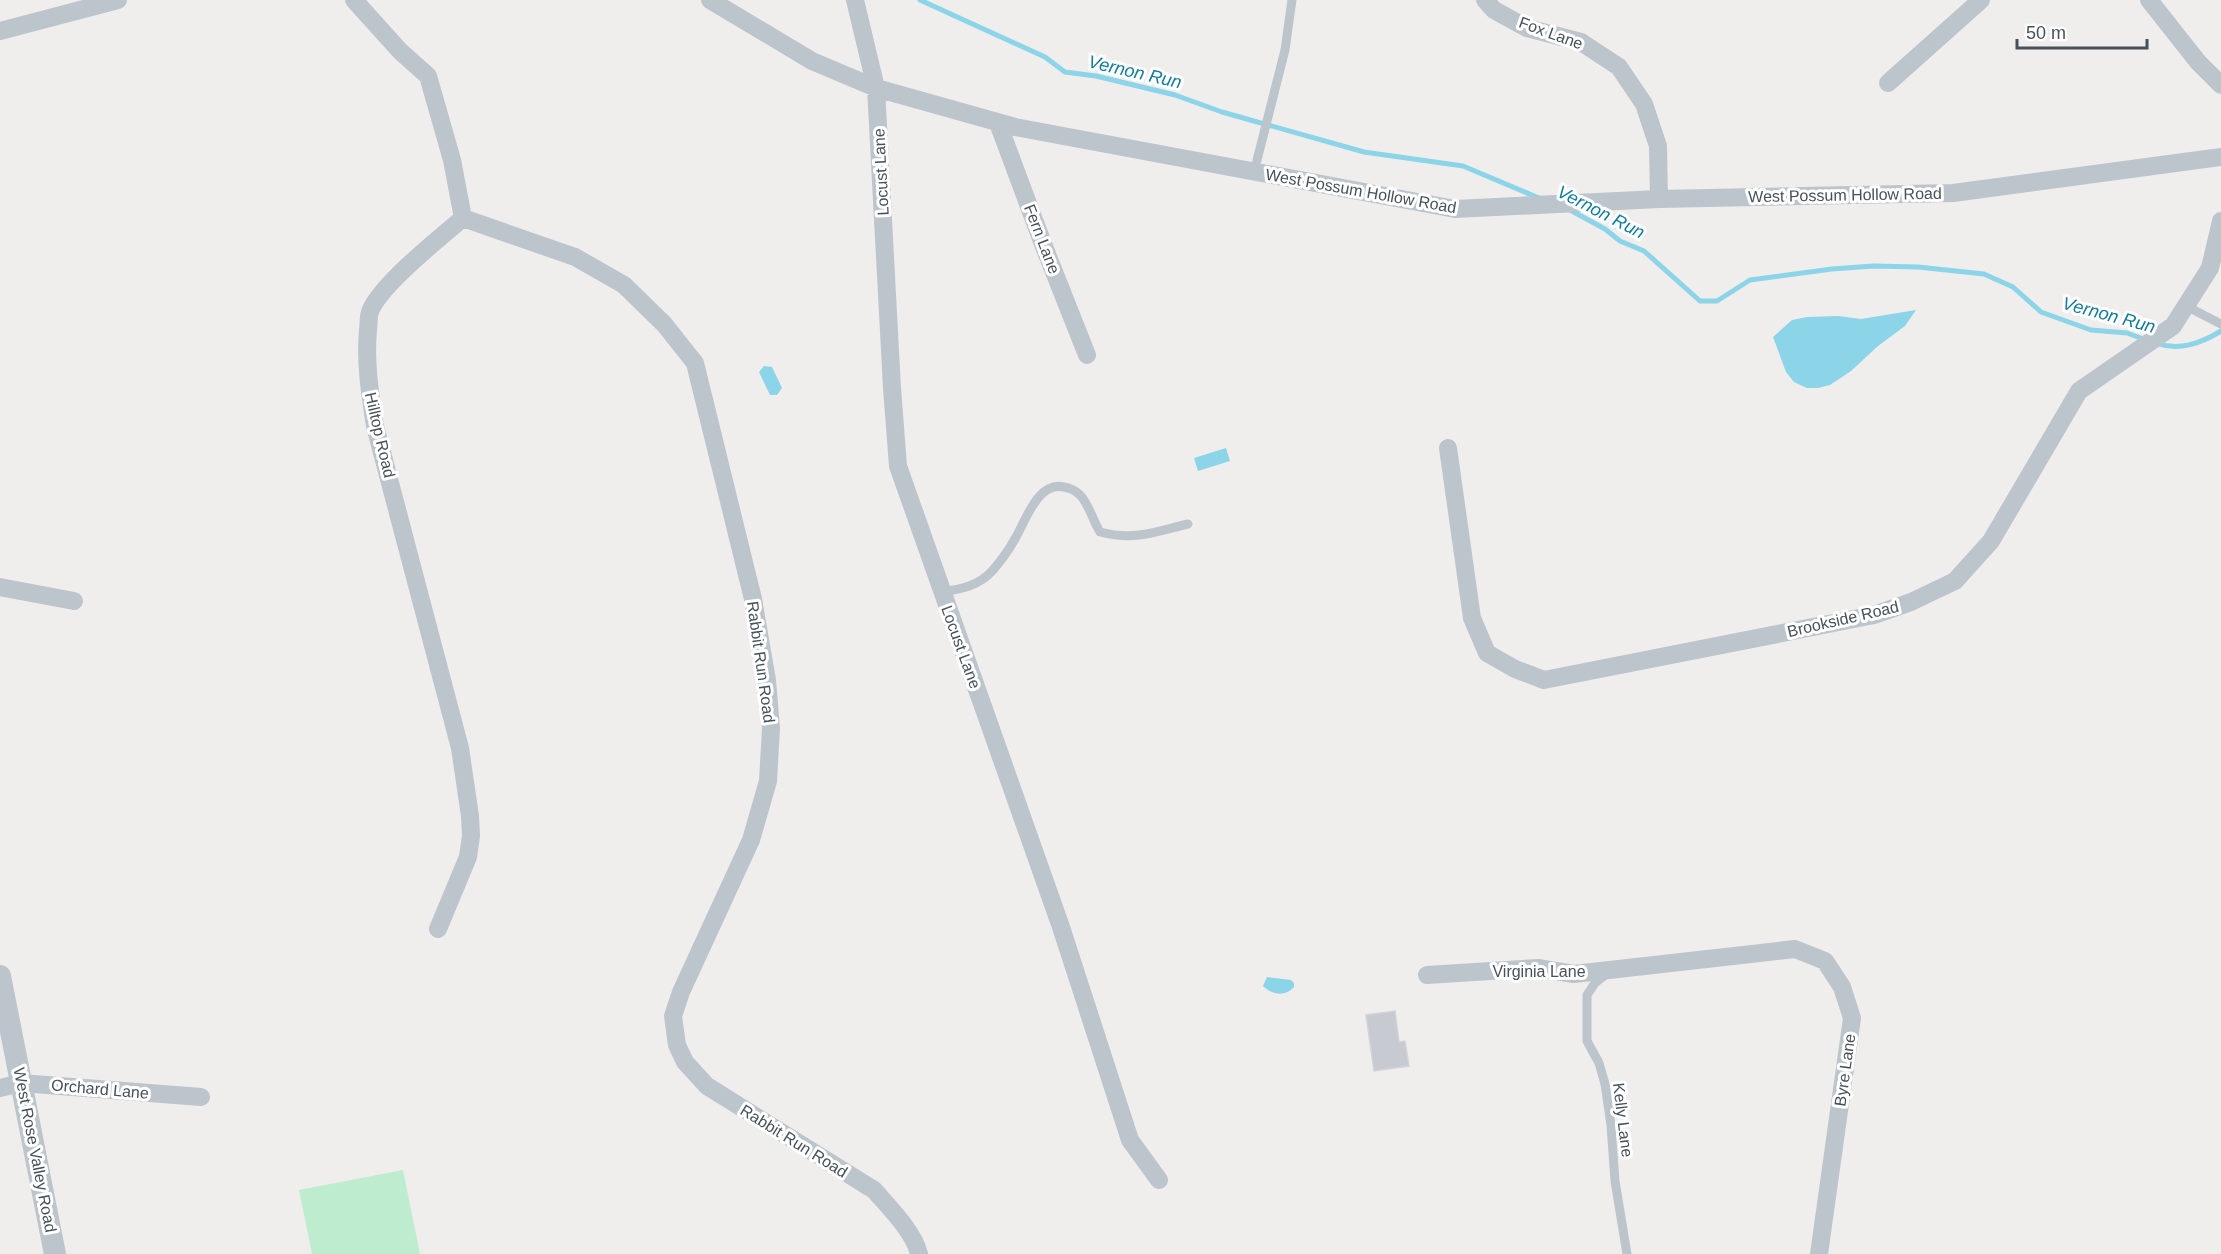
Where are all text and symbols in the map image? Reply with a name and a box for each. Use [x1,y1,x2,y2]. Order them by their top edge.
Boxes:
scale bar [2017,12,2148,50]
street label: Fox Lane [1517,14,1585,52]
text: 50 m [2026,23,2066,43]
water label: Vernon Run [1086,52,1184,92]
street label: Locust Lane [870,128,892,216]
street label: West Possum Hollow Road [1264,166,1458,216]
water label: Vernon Run [1554,181,1648,243]
street label: West Possum Hollow Road [1748,185,1942,205]
street label: Fern Lane [1021,202,1063,276]
water label: Vernon Run [2060,293,2158,337]
street label: Hilltop Road [362,391,398,479]
street label: Brookside Road [1786,598,1900,640]
street label: Rabbit Run Road [744,600,778,724]
street label: Locust Lane [938,603,984,691]
street label: Virginia Lane [1492,963,1586,980]
street label: Byre Lane [1832,1033,1859,1107]
street label: West Rose Valley Road [11,1066,59,1234]
street label: Orchard Lane [51,1076,150,1102]
street label: Kelly Lane [1610,1082,1636,1158]
street label: Rabbit Run Road [737,1101,851,1181]

